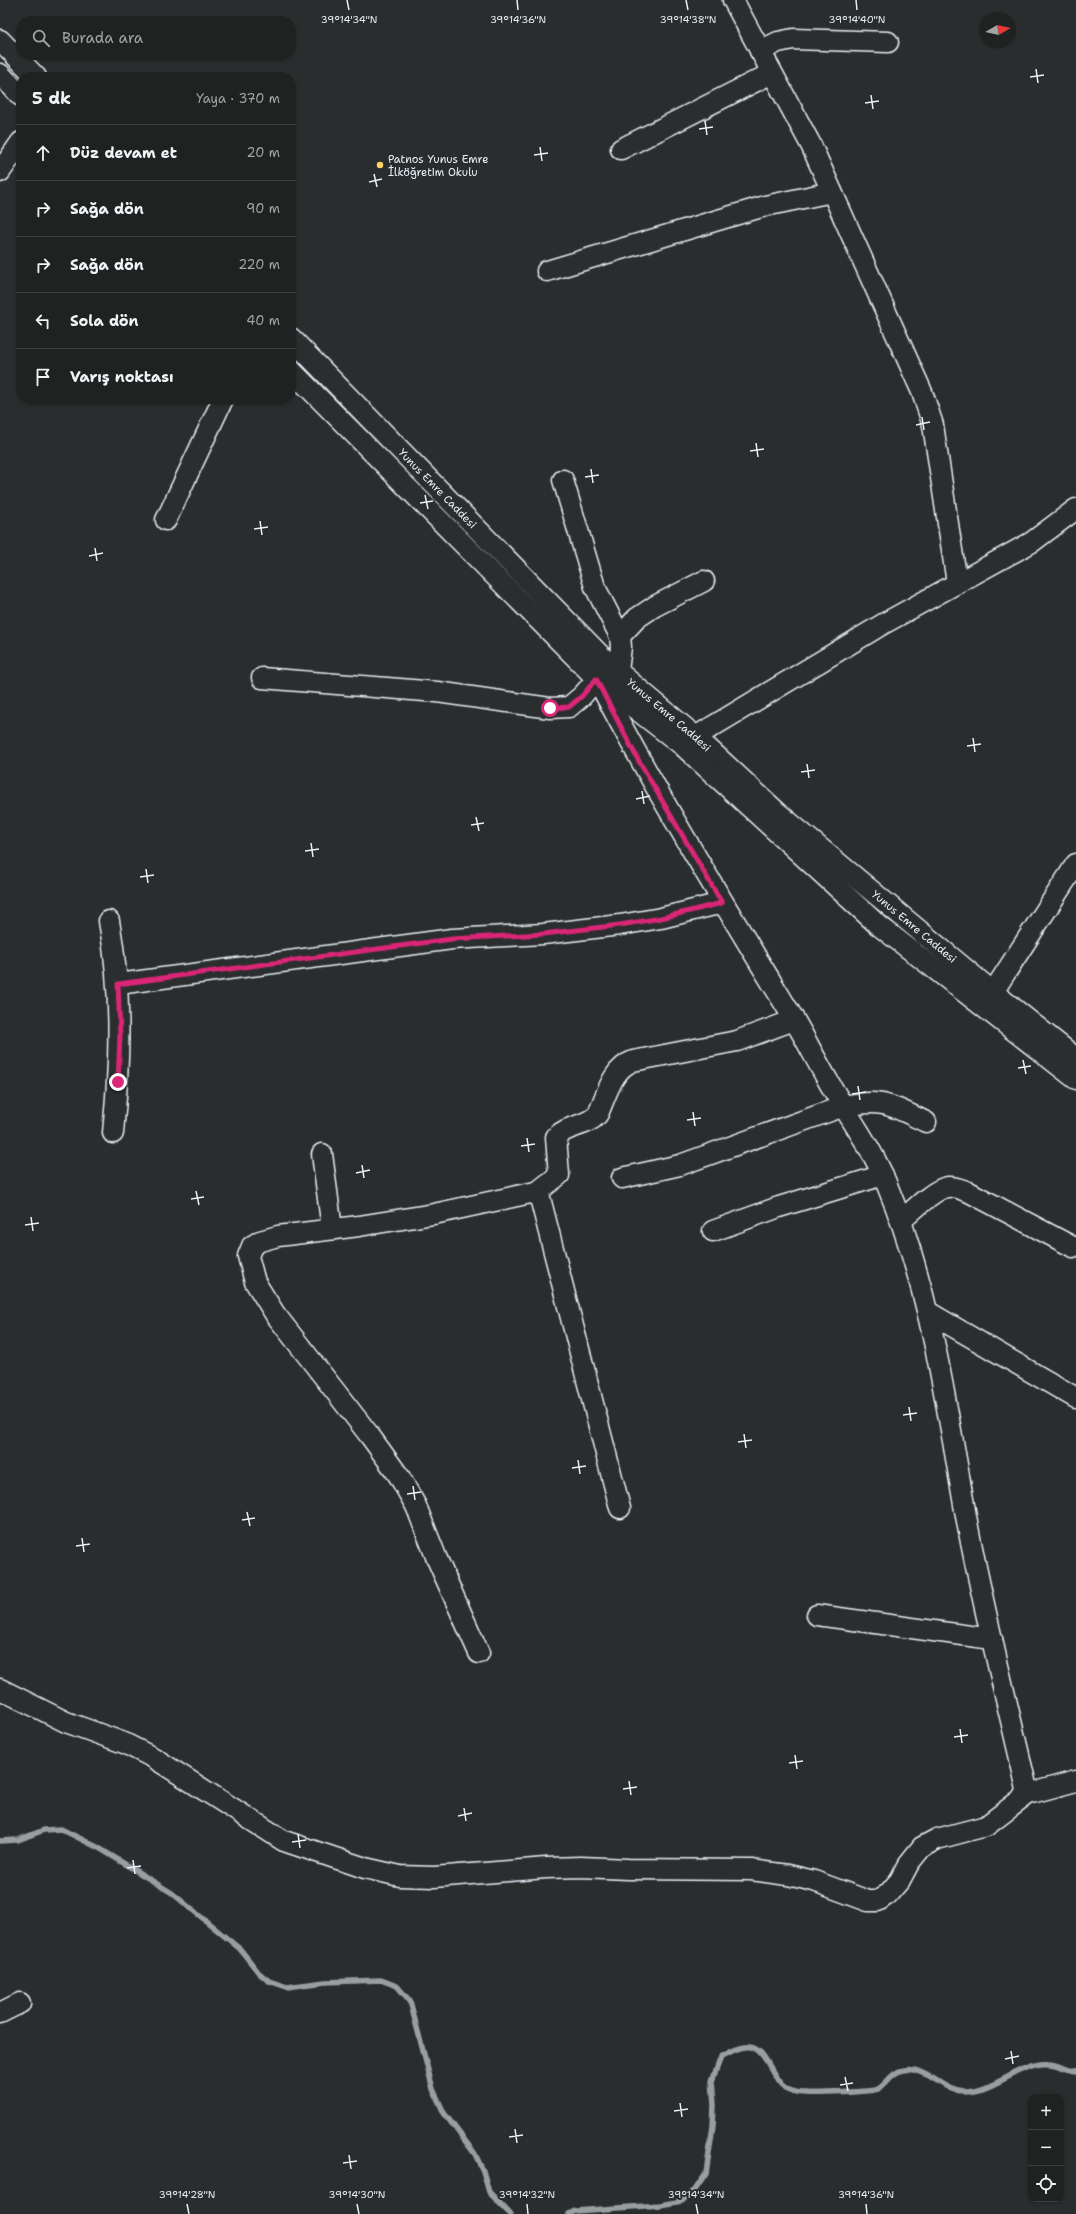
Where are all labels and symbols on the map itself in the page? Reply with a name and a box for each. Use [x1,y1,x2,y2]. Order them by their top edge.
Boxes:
north arrow [980,12,1016,48]
text: 39°14'34"N [321,13,377,26]
text: 39°14'36"N [490,13,546,26]
text: 39°14'38"N [660,13,716,26]
text: 39°14'40"N [829,13,885,26]
place label: Patnos Yunus Emre İlköğretim Okulu [388,152,488,180]
marker: Patnos Yunus Emre İlköğretim Okulu [375,160,385,170]
street label: Yunus Emre Caddesi [395,445,480,532]
street label: Yunus Emre Caddesi [624,675,714,755]
route start [541,699,559,717]
street label: Yunus Emre Caddesi [869,887,960,966]
route end [109,1073,127,1091]
text: 39°14'28"N [159,2188,215,2201]
text: 39°14'30"N [329,2188,385,2201]
text: 39°14'32"N [499,2188,555,2201]
text: 39°14'34"N [668,2188,724,2201]
text: 39°14'36"N [838,2188,894,2201]

